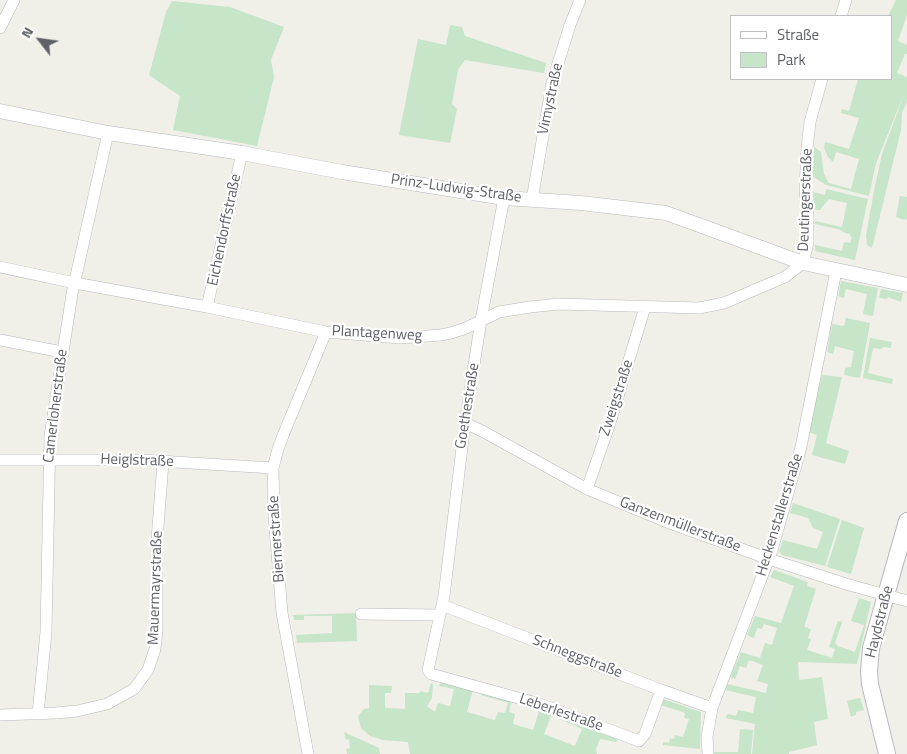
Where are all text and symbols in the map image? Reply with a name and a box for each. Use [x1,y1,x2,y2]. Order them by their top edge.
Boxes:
north arrow [15,15,65,65]
legend [730,15,892,80]
text: N [15,23,38,42]
text: Straße [777,23,819,46]
text: Park [777,48,806,71]
street label: Vimystraße [535,62,567,136]
street label: Deutingerstraße [795,148,817,252]
street label: Prinz-Ludwig-Straße [389,171,523,207]
street label: Eichendorffstraße [204,172,246,288]
street label: Plantagenweg [331,323,423,345]
street label: Camerloherstraße [40,348,72,464]
street label: Zweigstraße [596,358,638,438]
street label: Goethestraße [452,362,484,450]
street label: Heiglstraße [100,451,174,471]
street label: Heckenstallerstraße [753,451,807,579]
street label: Ganzenmüllerstraße [617,494,743,556]
street label: Biernerstraße [265,495,289,583]
street label: Mauermayrstraße [145,531,167,645]
street label: Haydstraße [862,584,898,660]
street label: Schneggstraße [529,632,625,682]
street label: Leberlestraße [517,690,605,736]

